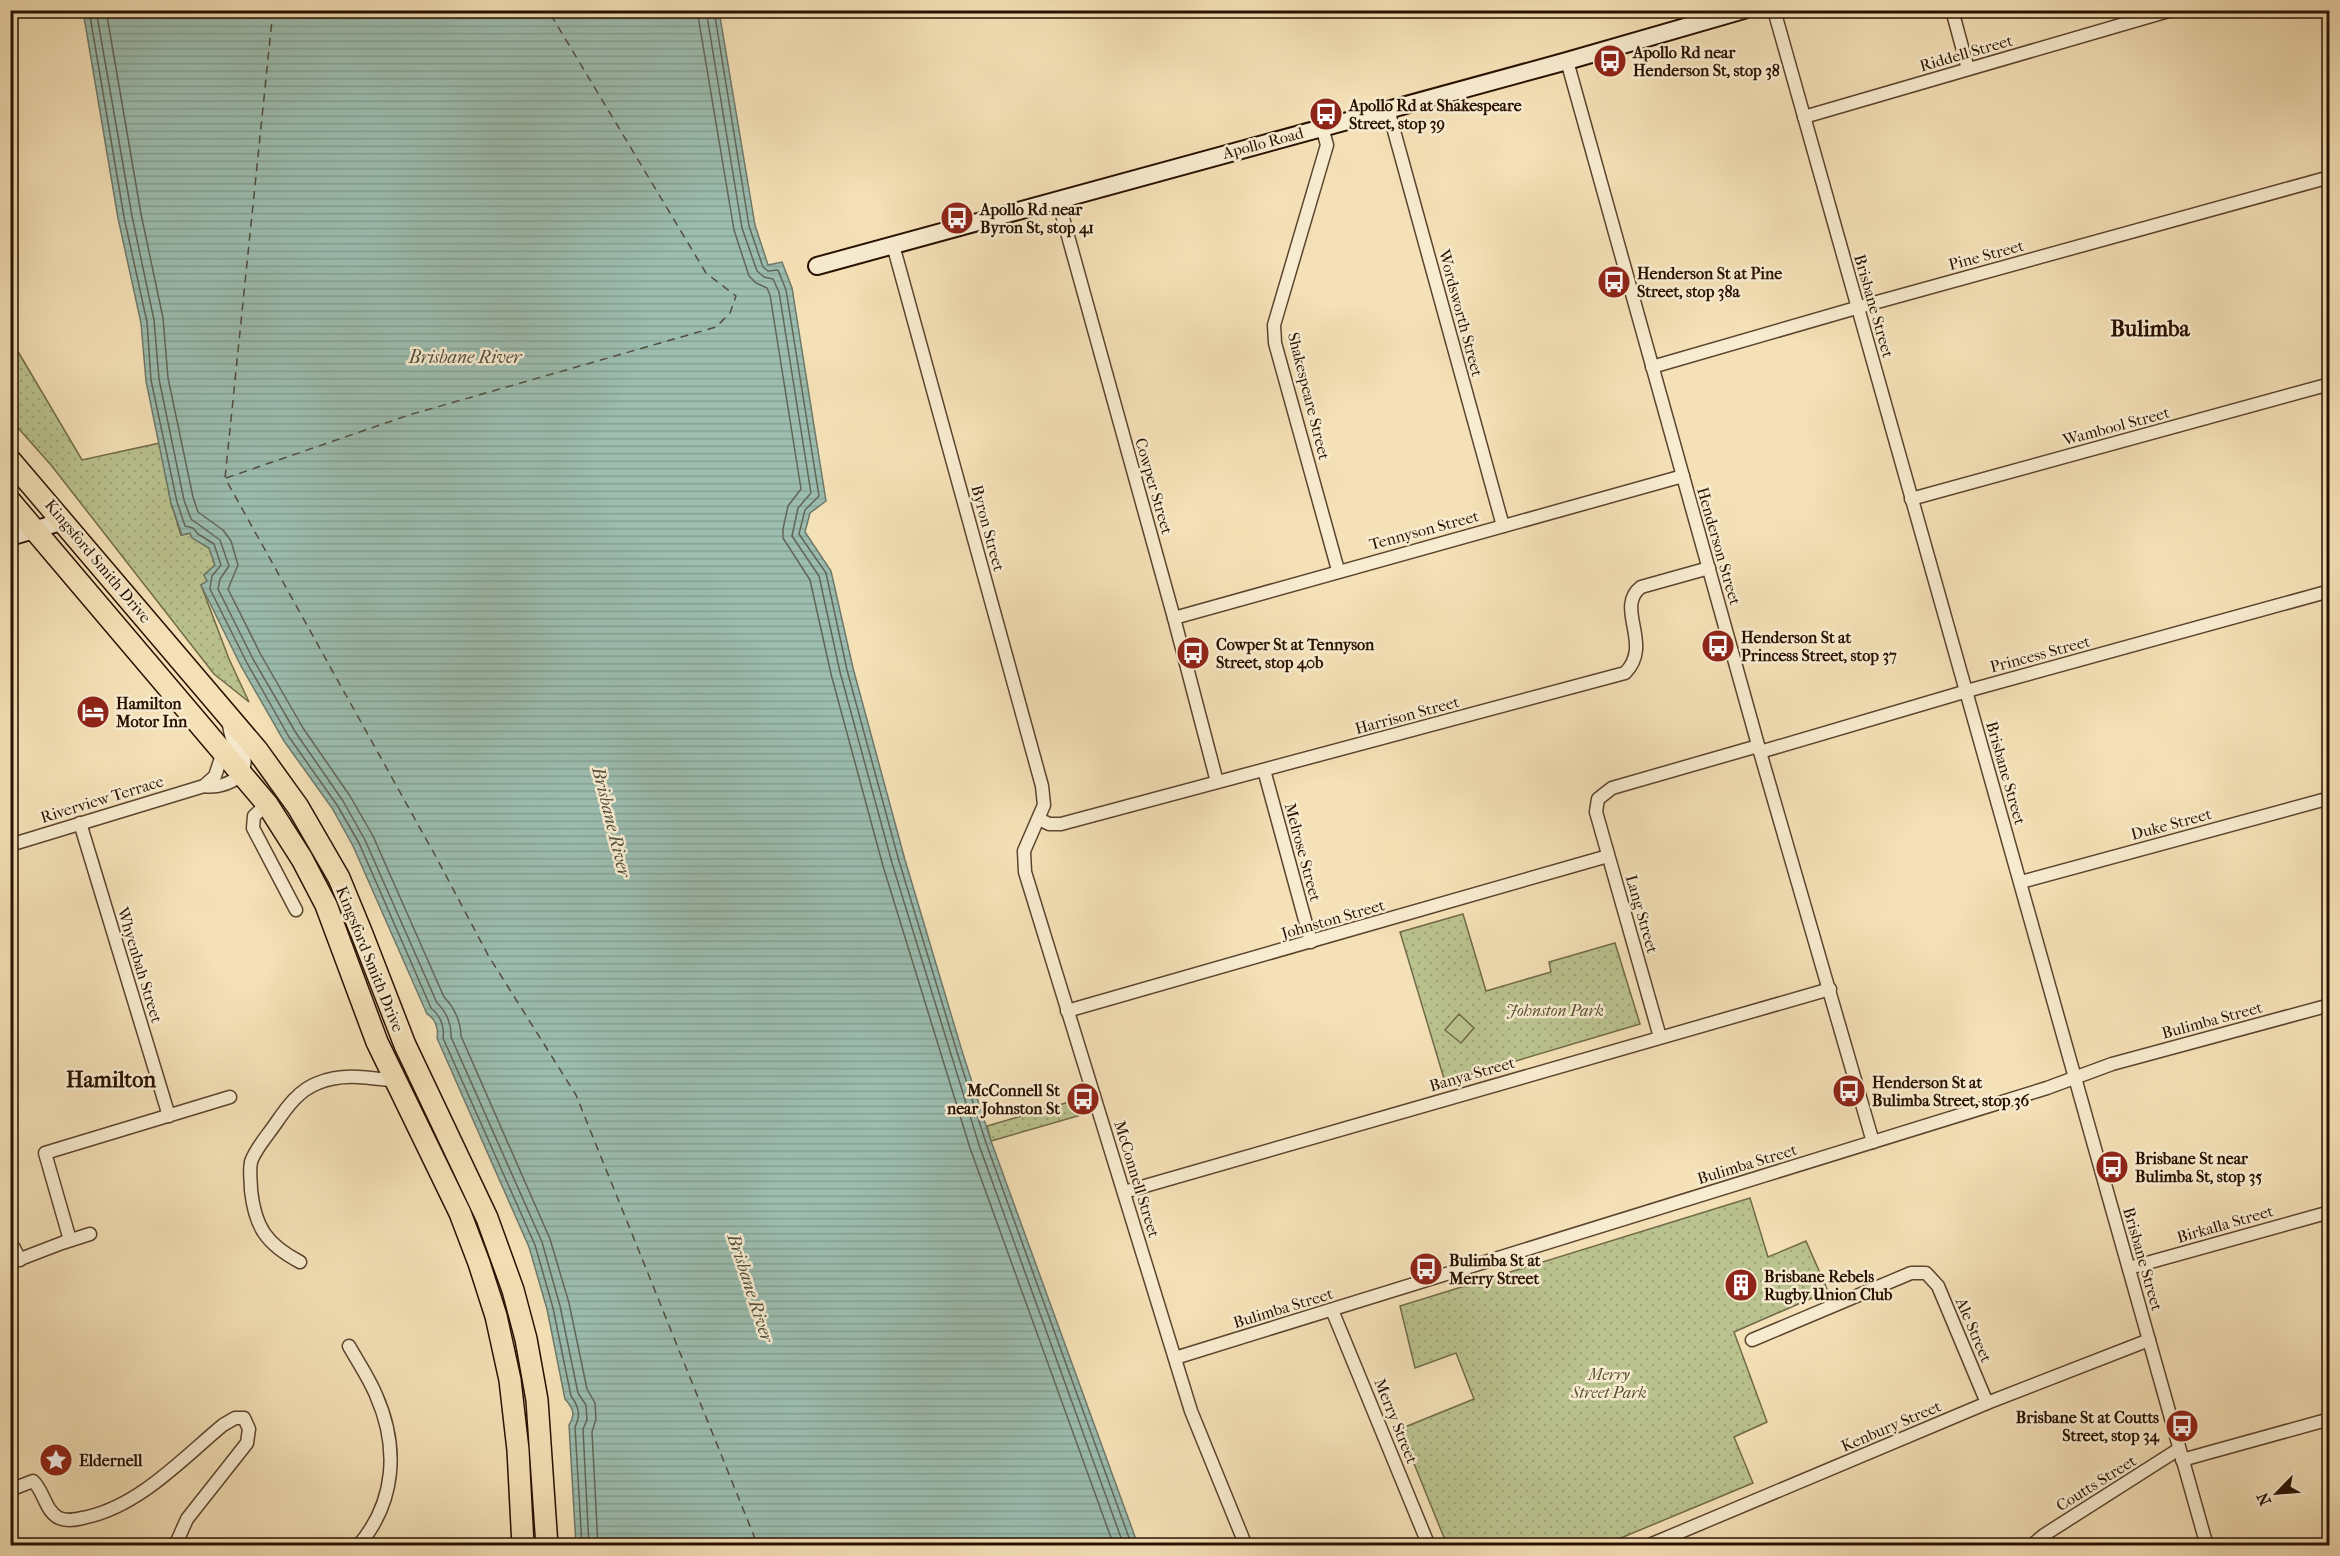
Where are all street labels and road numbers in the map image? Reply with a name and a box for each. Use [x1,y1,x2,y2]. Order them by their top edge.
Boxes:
street label: Riddell Street [1917,31,2015,75]
street label: Apollo Road [1220,123,1306,163]
street label: Pine Street [1946,236,2026,274]
street label: Wordsworth Street [1435,246,1487,379]
street label: Brisbane Street [1850,252,1898,360]
street label: Shakespeare Street [1284,330,1334,462]
street label: Wambool Street [2060,403,2172,450]
street label: Cowper Street [1131,436,1177,537]
street label: Byron Street [967,483,1009,574]
street label: Henderson Street [1693,485,1745,607]
street label: Kingsford Smith Drive [41,495,155,627]
street label: Tennyson Street [1367,506,1481,554]
street label: Princess Street [1988,631,2092,676]
street label: Harrison Street [1353,692,1462,738]
street label: Brisbane Street [1982,719,2030,827]
street label: Riverview Terrace [38,771,166,827]
street label: Melrose Street [1281,801,1325,904]
street label: Duke Street [2129,804,2214,844]
street label: Lang Street [1622,873,1662,956]
street label: Kingsford Smith Drive [332,883,408,1035]
street label: Johnston Street [1277,895,1387,943]
street label: Whyenbah Street [113,904,167,1025]
street label: Bulimba Street [2160,997,2265,1043]
street label: Banya Street [1427,1053,1517,1095]
street label: McConnell Street [1110,1118,1164,1240]
street label: Bulimba Street [1695,1140,1799,1188]
street label: Birkalla Street [2175,1201,2276,1247]
street label: Brisbane Street [2119,1205,2167,1313]
street label: Bulimba Street [1231,1284,1335,1332]
street label: Ale Street [1952,1294,1996,1365]
street label: Merry Street [1370,1376,1422,1467]
street label: Kenbury Street [1838,1396,1944,1456]
street label: Coutts Street [2052,1451,2140,1515]

